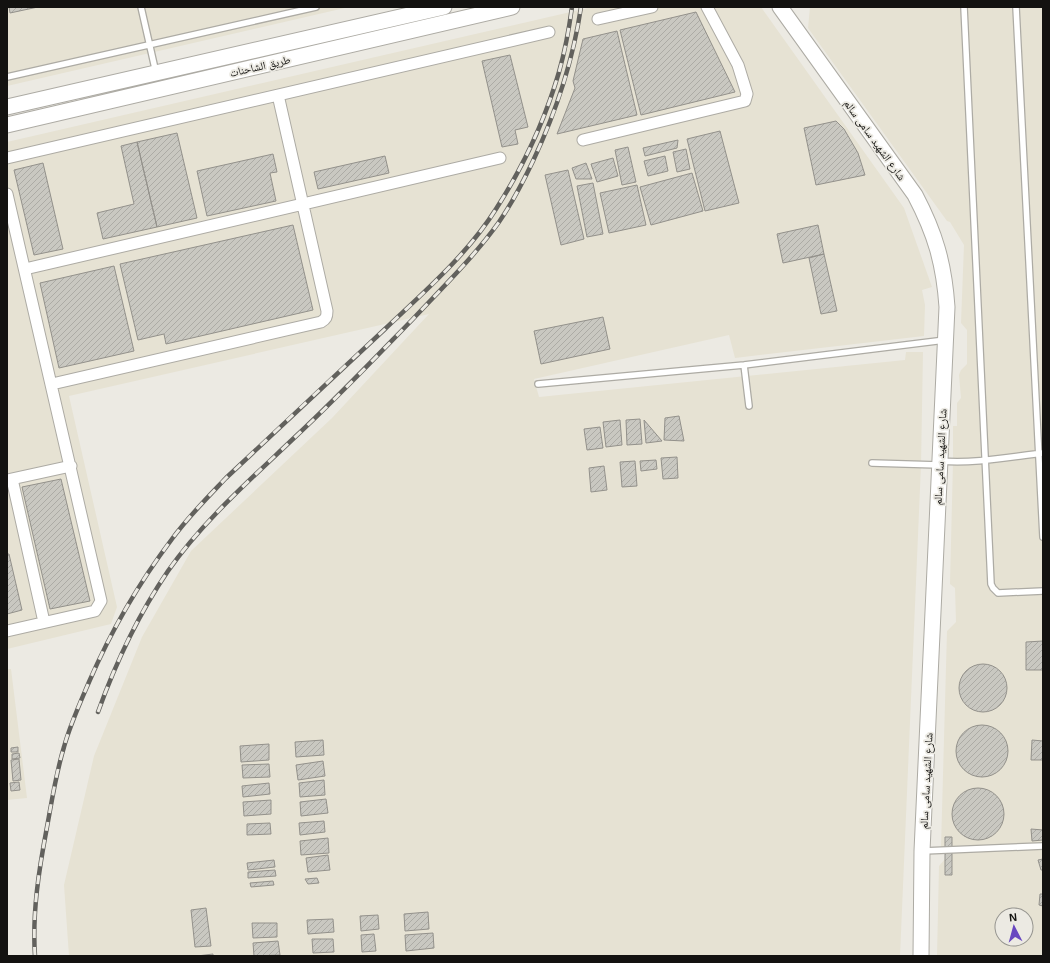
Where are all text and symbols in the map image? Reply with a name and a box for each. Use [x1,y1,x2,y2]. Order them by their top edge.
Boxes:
street label: طريق الشاحنات [228,53,292,80]
street label: شارع الشهيد سامى سالم [840,97,908,184]
street label: شارع الشهيد سامى سالم [931,409,951,506]
street label: شارع الشهيد سامى سالم [917,733,937,830]
north arrow [994,907,1034,947]
text: N [1008,911,1018,923]

